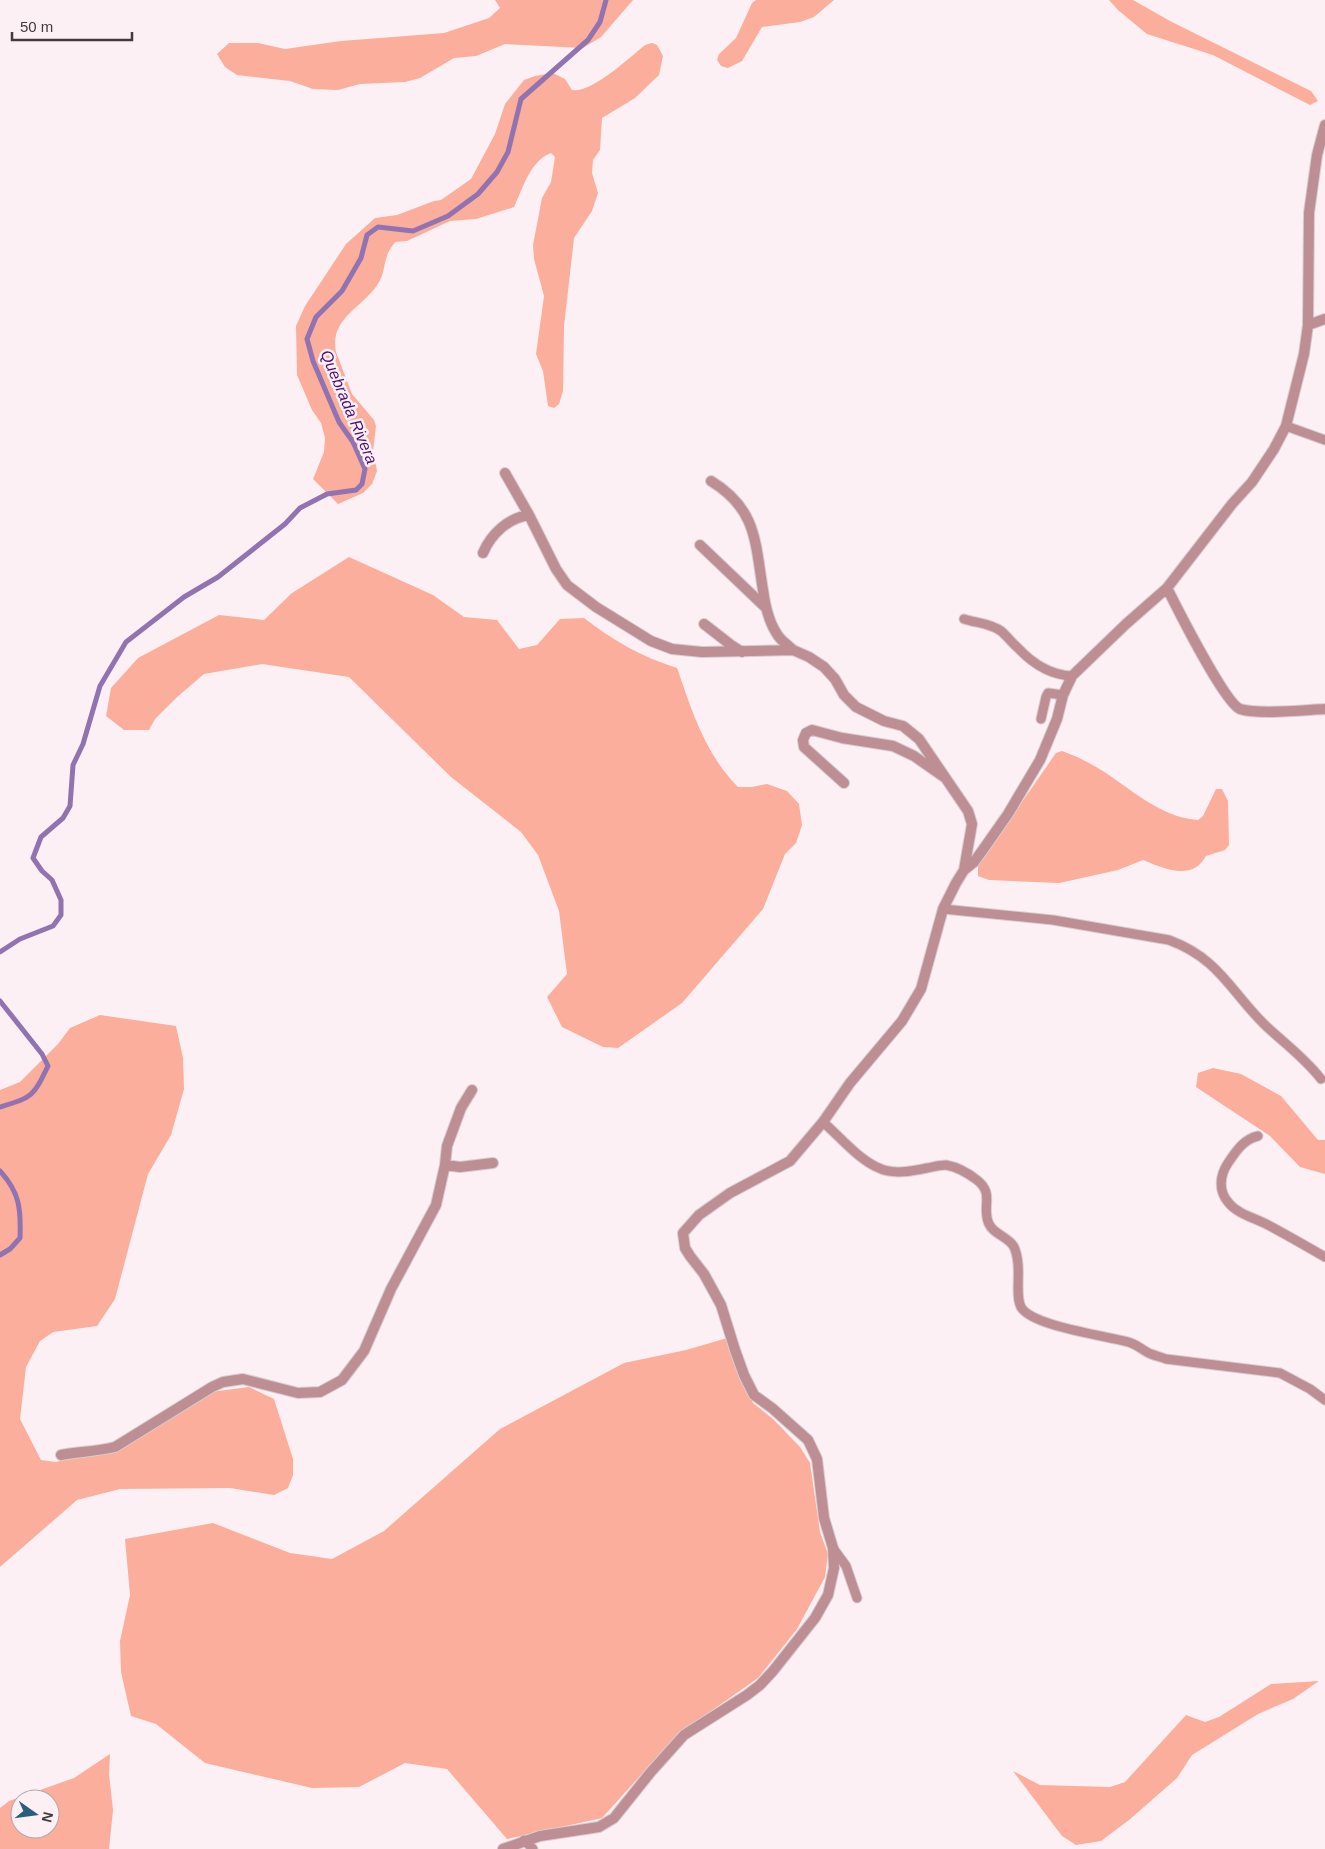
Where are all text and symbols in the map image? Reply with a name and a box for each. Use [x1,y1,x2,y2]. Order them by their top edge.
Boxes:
scale bar [12,10,132,42]
text: 50 m [20,18,53,35]
water label: Quebrada Rivera [317,348,381,466]
north arrow [10,1789,60,1839]
text: N [39,1810,57,1824]

